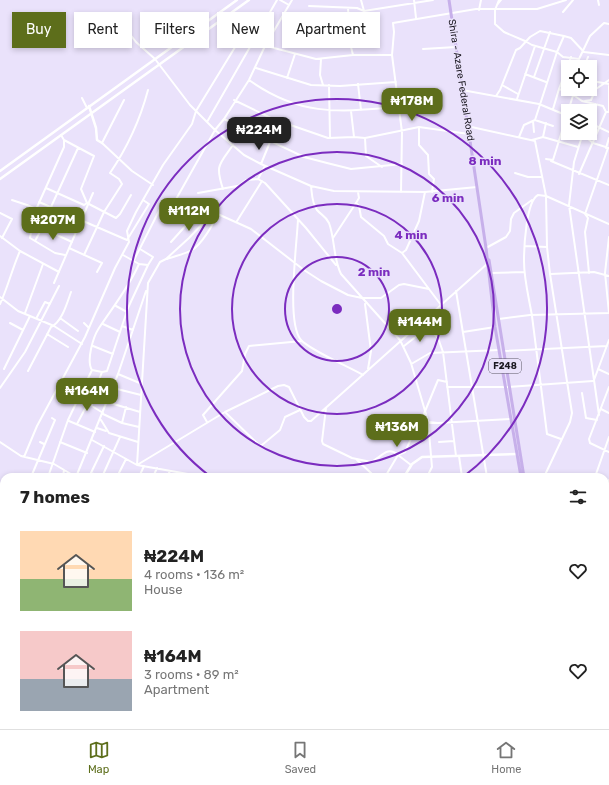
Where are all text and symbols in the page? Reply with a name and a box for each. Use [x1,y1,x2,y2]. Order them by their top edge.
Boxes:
chip: Buy [12,12,66,48]
chip: Rent [74,12,132,48]
chip: Filters [140,12,209,48]
chip: New [217,12,274,48]
chip: Apartment [282,12,380,48]
street label: Shira - Azare Federal Road [445,18,477,142]
map controls [561,60,597,140]
button: locate [561,60,597,96]
pin: ₦178M [384,88,440,122]
text: ₦178M [391,93,433,108]
button: layers [561,104,597,140]
pin: ₦224M [231,117,287,151]
text: ₦224M [236,122,282,137]
text: 8 min [469,154,502,168]
text: 6 min [432,191,465,205]
pin: ₦112M [161,198,217,232]
text: ₦112M [168,203,210,218]
pin: ₦207M [25,207,81,241]
text: ₦207M [31,212,75,227]
text: 4 min [395,228,428,242]
text: 2 min [358,265,391,279]
centre of rings [330,302,344,316]
pin: ₦144M [392,309,448,343]
text: ₦144M [398,314,442,329]
road number: F248 [489,359,521,373]
pin: ₦164M [59,378,115,412]
text: ₦164M [65,383,109,398]
pin: ₦136M [369,414,425,448]
text: ₦136M [375,419,419,434]
icon: filters [567,486,589,508]
text: 7 homes [20,487,90,507]
text: ₦224M [144,546,204,566]
icon: home [52,547,100,595]
icon: heart [567,560,589,582]
text: 4 rooms · 136 m² [144,567,244,582]
text: House [144,582,182,597]
text: ₦164M [144,646,201,666]
icon: home [52,647,100,695]
icon: heart [567,660,589,682]
text: 3 rooms · 89 m² [144,667,239,682]
text: Apartment [144,682,209,697]
tab: Map [88,739,110,776]
tab: Saved [285,739,316,776]
tab: Home [491,739,521,776]

